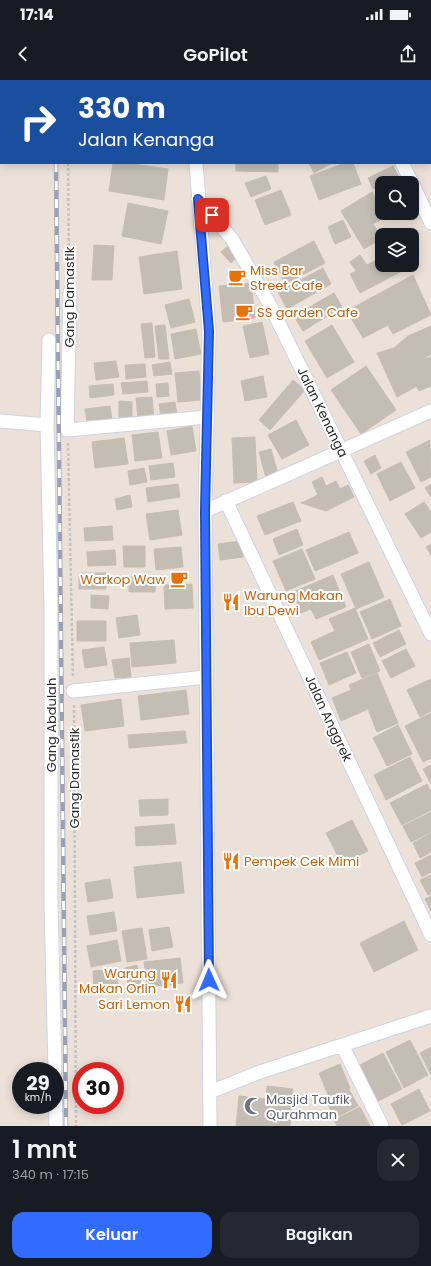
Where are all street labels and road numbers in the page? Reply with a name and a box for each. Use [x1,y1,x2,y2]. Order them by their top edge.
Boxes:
street label: Gang Damastik [60,246,79,348]
street label: Jalan Kenanga [292,364,353,461]
street label: Jalan Anggrek [300,672,357,765]
street label: Gang Abdulah [42,678,61,772]
street label: Gang Damastik [65,727,84,829]

